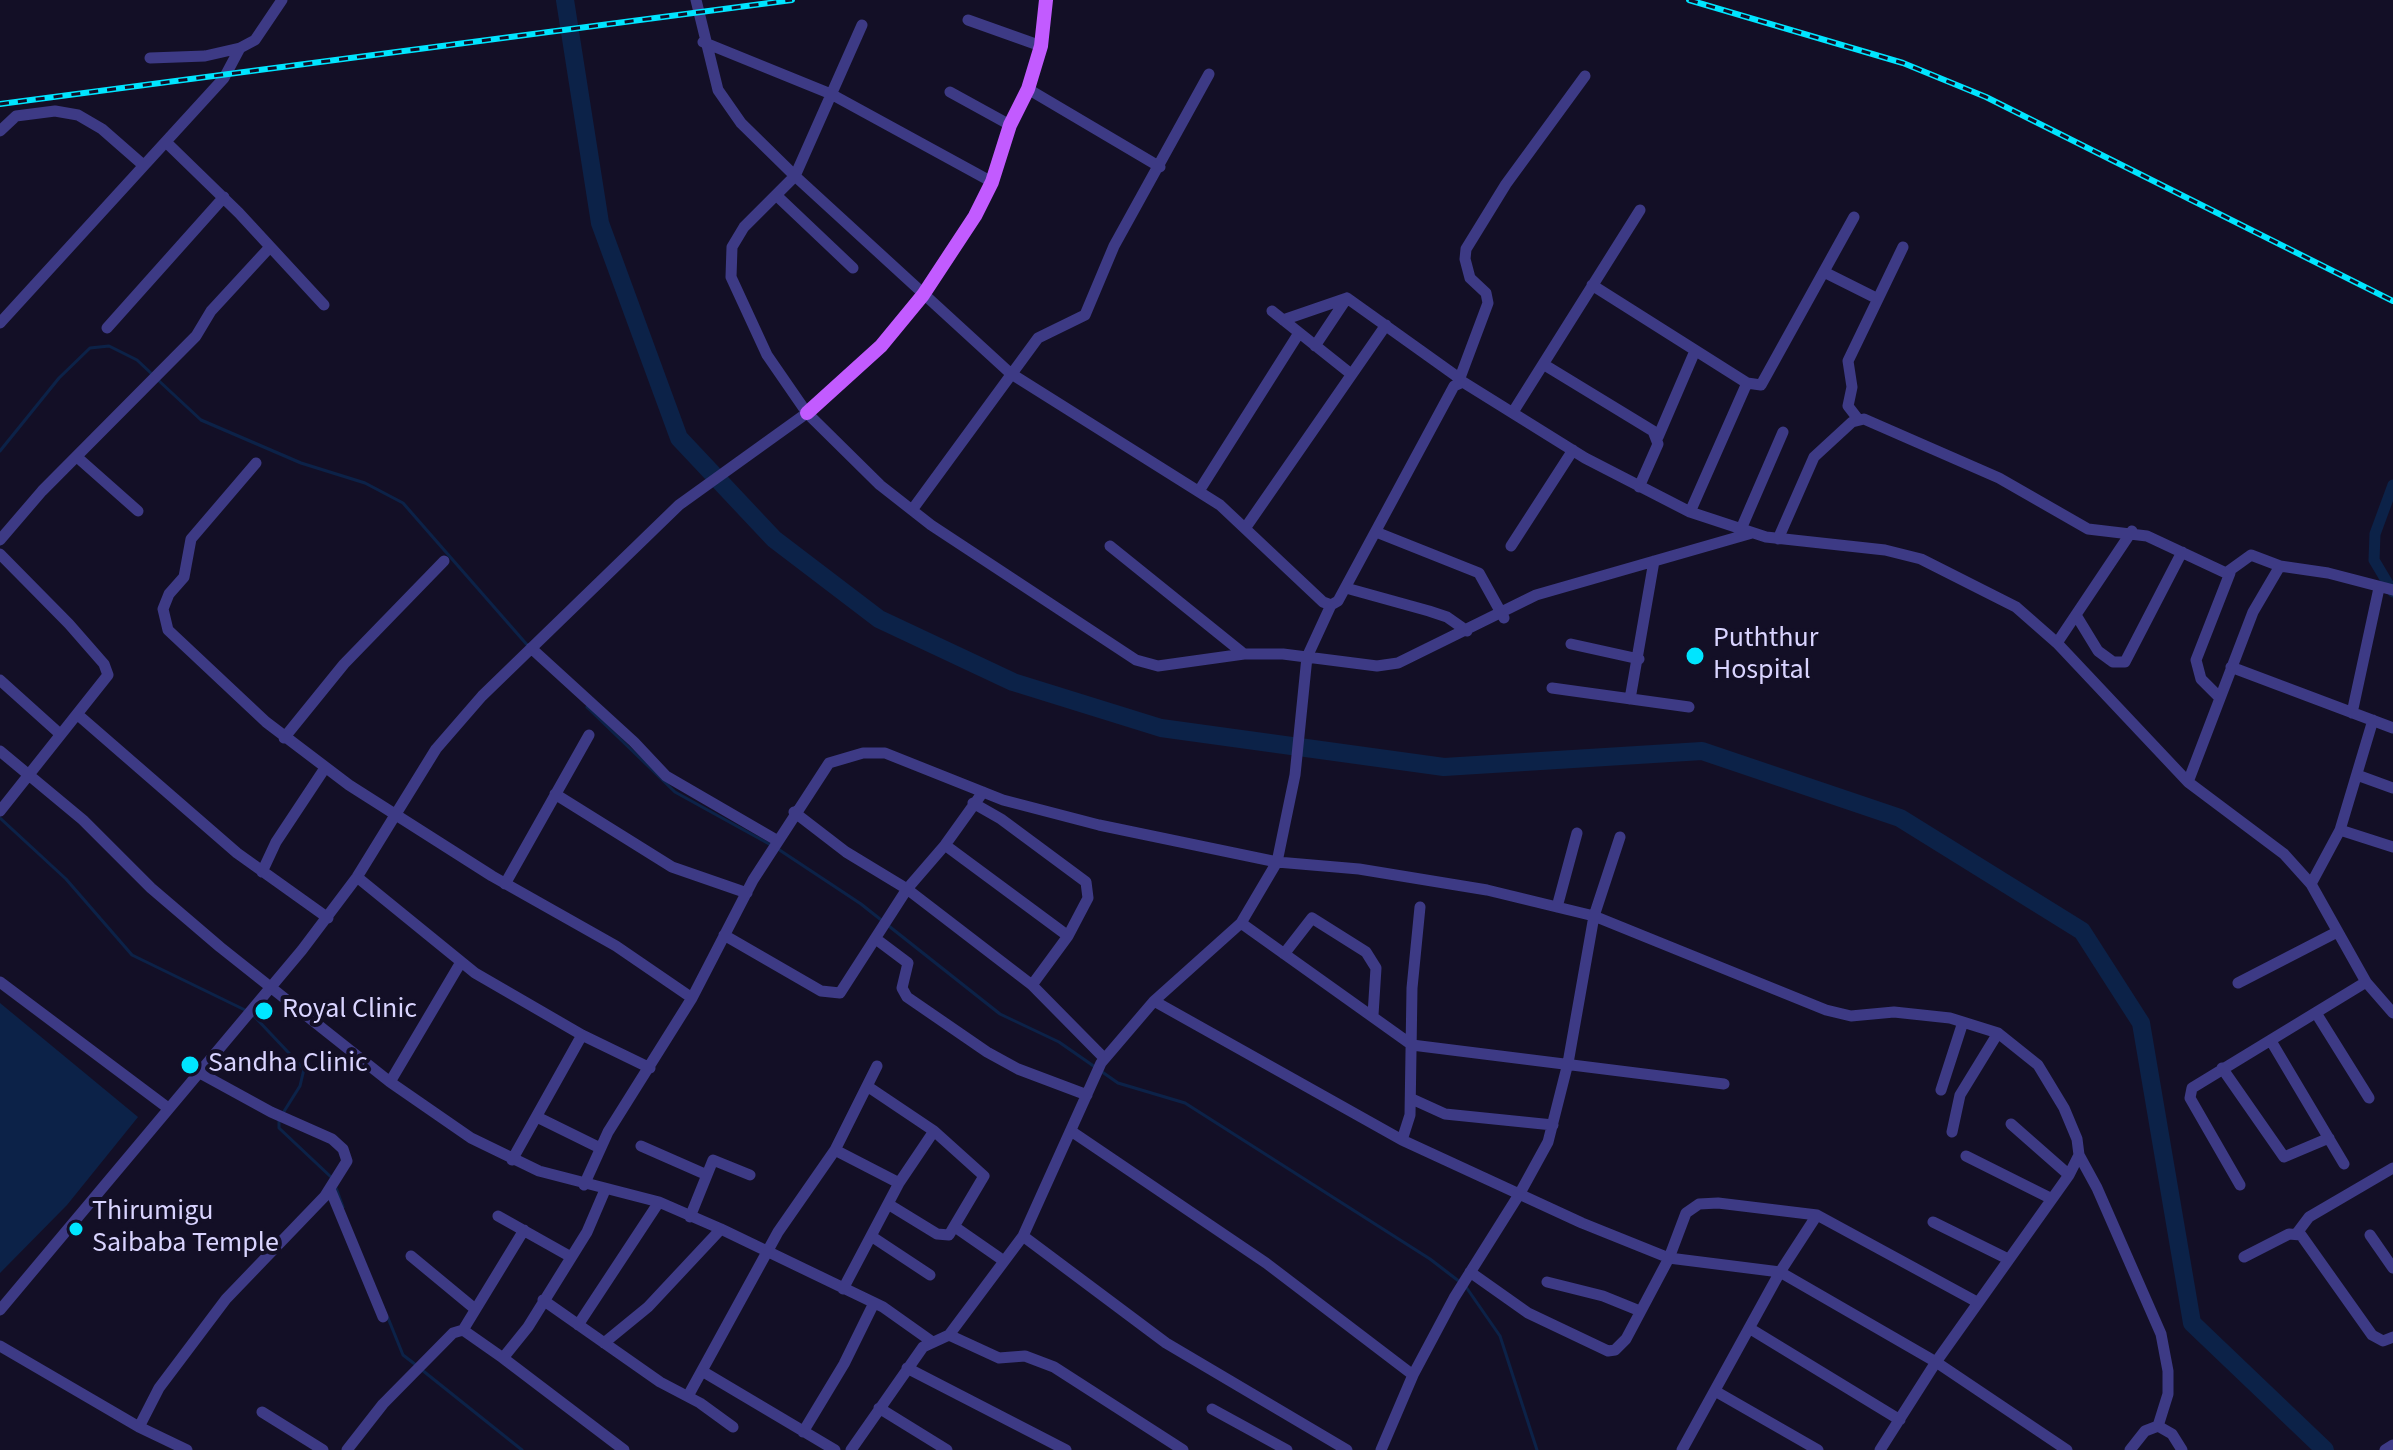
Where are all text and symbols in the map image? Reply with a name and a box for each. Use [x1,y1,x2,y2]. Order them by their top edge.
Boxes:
place label: Puththur Hospital [1713,623,1818,689]
marker: Puththur Hospital [1684,645,1706,667]
place label: Royal Clinic [282,994,417,1028]
marker: Royal Clinic [253,1000,275,1022]
place label: Sandha Clinic [208,1048,368,1082]
marker: Sandha Clinic [179,1054,201,1076]
place label: Thirumigu Saibaba Temple [92,1196,279,1262]
marker: Thirumigu Saibaba Temple [67,1220,85,1238]

